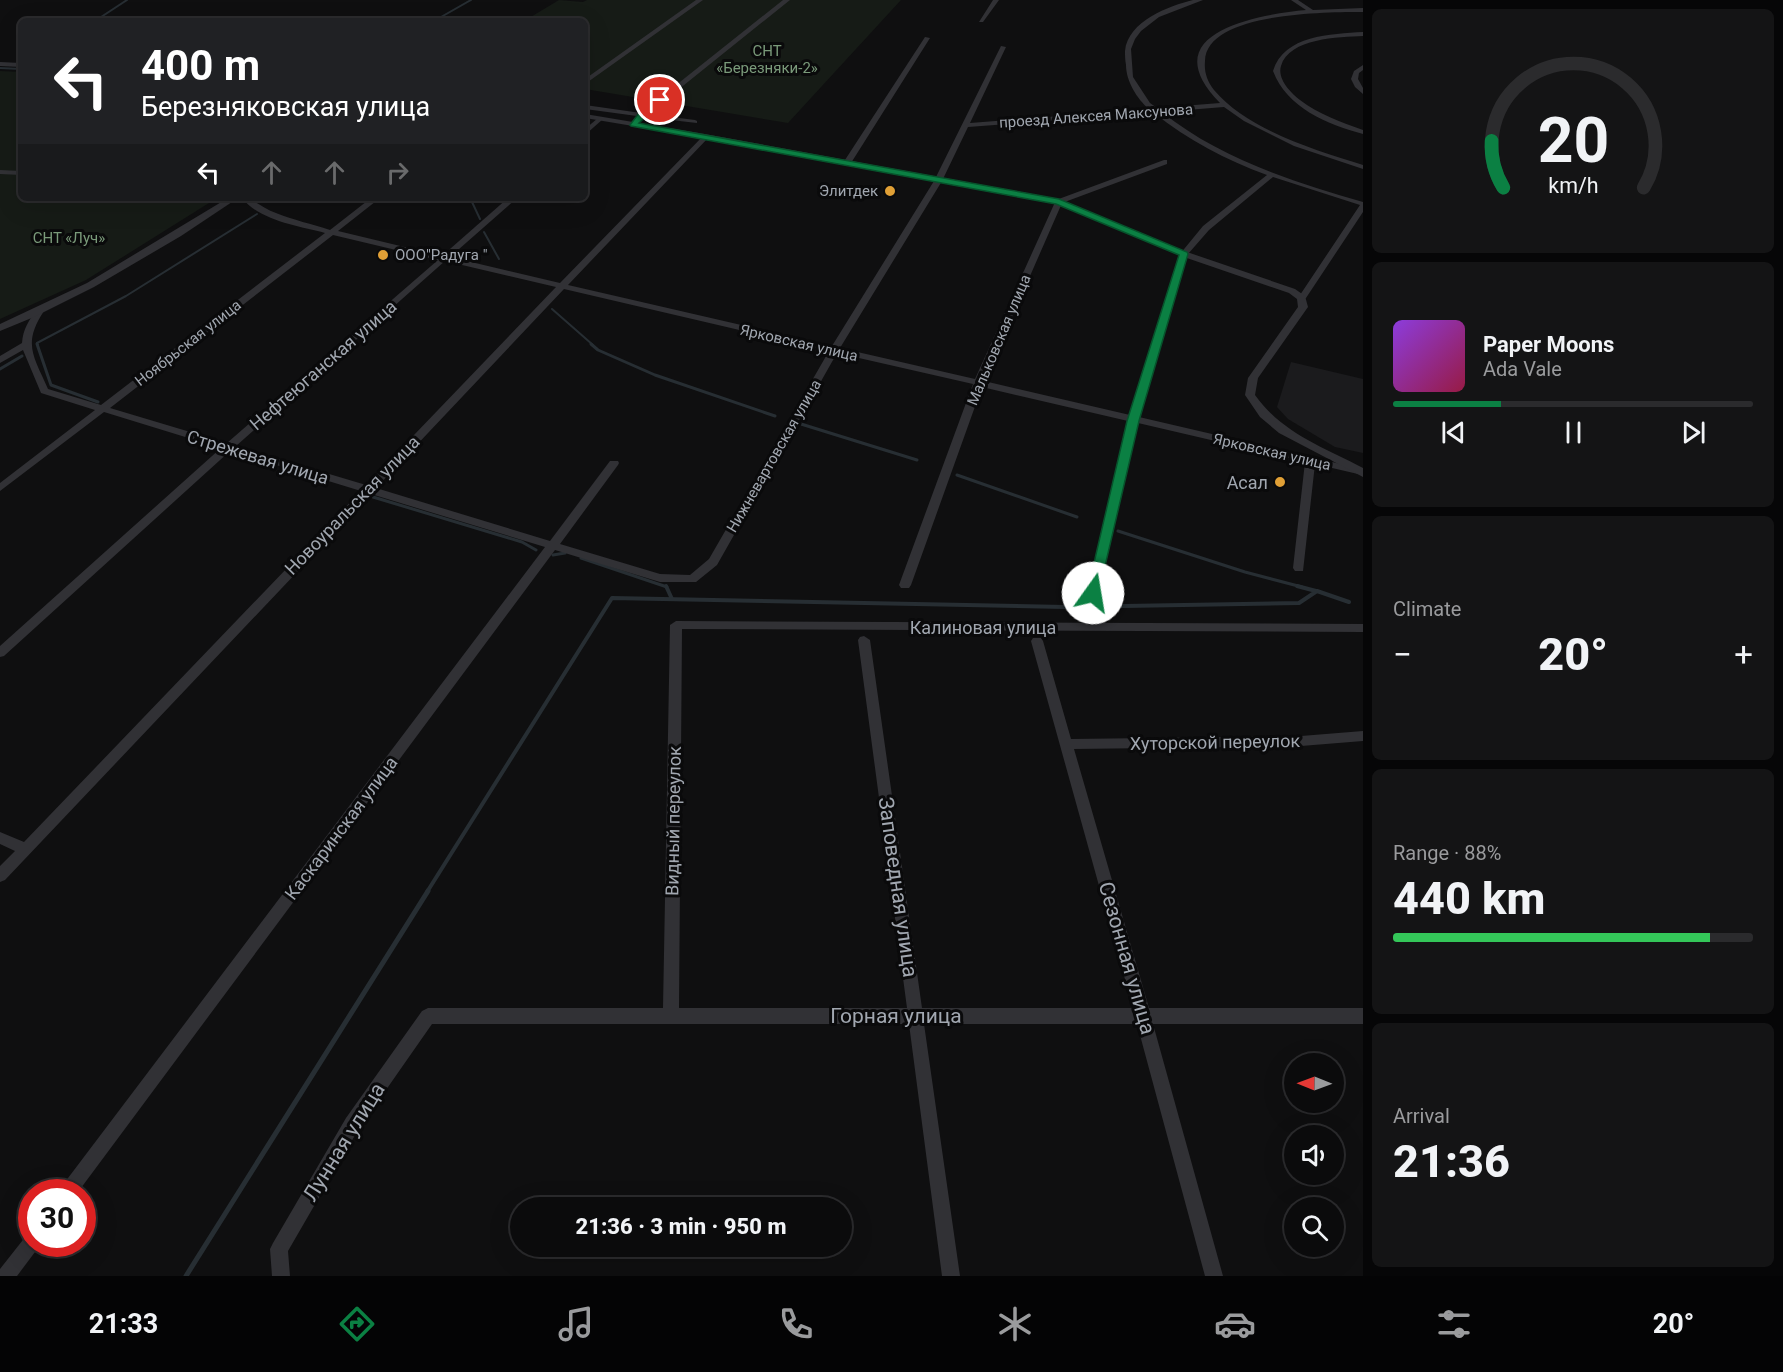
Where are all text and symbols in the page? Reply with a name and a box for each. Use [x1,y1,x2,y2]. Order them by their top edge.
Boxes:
text: 400 m [141,41,260,90]
icon: left [42,42,120,120]
park label: СНТ «Березняки-2» [716,42,818,77]
pin [634,74,685,125]
icon: arrive [643,83,676,116]
text: Березняковская улица [141,91,430,123]
street label: проезд Алексея Максунова [998,100,1194,132]
text: 20 [1537,104,1609,177]
icon: left [192,156,225,189]
icon: ahead [255,156,288,189]
icon: ahead [318,156,351,189]
icon: right [381,156,414,189]
text: km/h [1548,174,1598,199]
place label: Элитдек [819,182,878,200]
marker: Элитдек [883,184,897,198]
park label: СНТ «Луч» [33,229,105,247]
place label: ООО"Радуга " [395,246,488,264]
marker: ООО"Радуга " [376,248,390,262]
street label: Мальковская улица [963,272,1035,408]
street label: Ноябрьская улица [131,296,245,390]
street label: Нефтеюганская улица [245,296,401,434]
street label: Ярковская улица [738,321,860,365]
text: Paper Moons [1483,332,1614,357]
text: Ada Vale [1483,357,1562,381]
street label: Нижневартовская улица [723,376,825,536]
icon: previous [1437,416,1470,449]
icon: pause [1557,416,1590,449]
icon: next [1677,416,1710,449]
street label: Стрежевая улица [185,425,331,489]
street label: Ярковская улица [1211,430,1333,474]
street label: Новоуральская улица [280,431,424,579]
place label: Асал [1227,472,1268,493]
marker: Асал [1273,475,1287,489]
position arrow [1061,561,1125,625]
text: Climate [1393,597,1461,621]
street label: Калиновая улица [910,617,1056,638]
text: 20° [1538,628,1608,681]
text: − [1393,635,1412,674]
text: + [1734,635,1753,674]
street label: Хуторской переулок [1130,730,1301,754]
street label: Видный переулок [661,746,685,896]
street label: Каскаринская улица [280,752,402,904]
street label: Заповедная улица [873,795,923,979]
text: Range · 88% [1393,841,1501,865]
text: 440 km [1393,872,1545,925]
street label: Сезонная улица [1094,879,1160,1037]
street label: Горная улица [830,1004,962,1028]
north arrow [1284,1053,1344,1113]
map controls [1284,1053,1344,1257]
street label: Лунная улица [298,1078,390,1206]
text: Arrival [1393,1104,1450,1128]
button: sound [1284,1125,1344,1185]
text: 21:36 [1393,1135,1510,1188]
speed limit sign: 30 [18,1179,96,1257]
button: search [1284,1197,1344,1257]
text: 21:36 · 3 min · 950 m [576,1214,786,1239]
icon: directions [336,1303,378,1345]
icon: music [555,1303,597,1345]
icon: phone [775,1303,817,1345]
icon: climate [994,1303,1036,1345]
icon: car [1214,1303,1256,1345]
icon: filters [1433,1303,1475,1345]
text: 21:33 [89,1308,158,1340]
text: 20° [1653,1308,1694,1340]

